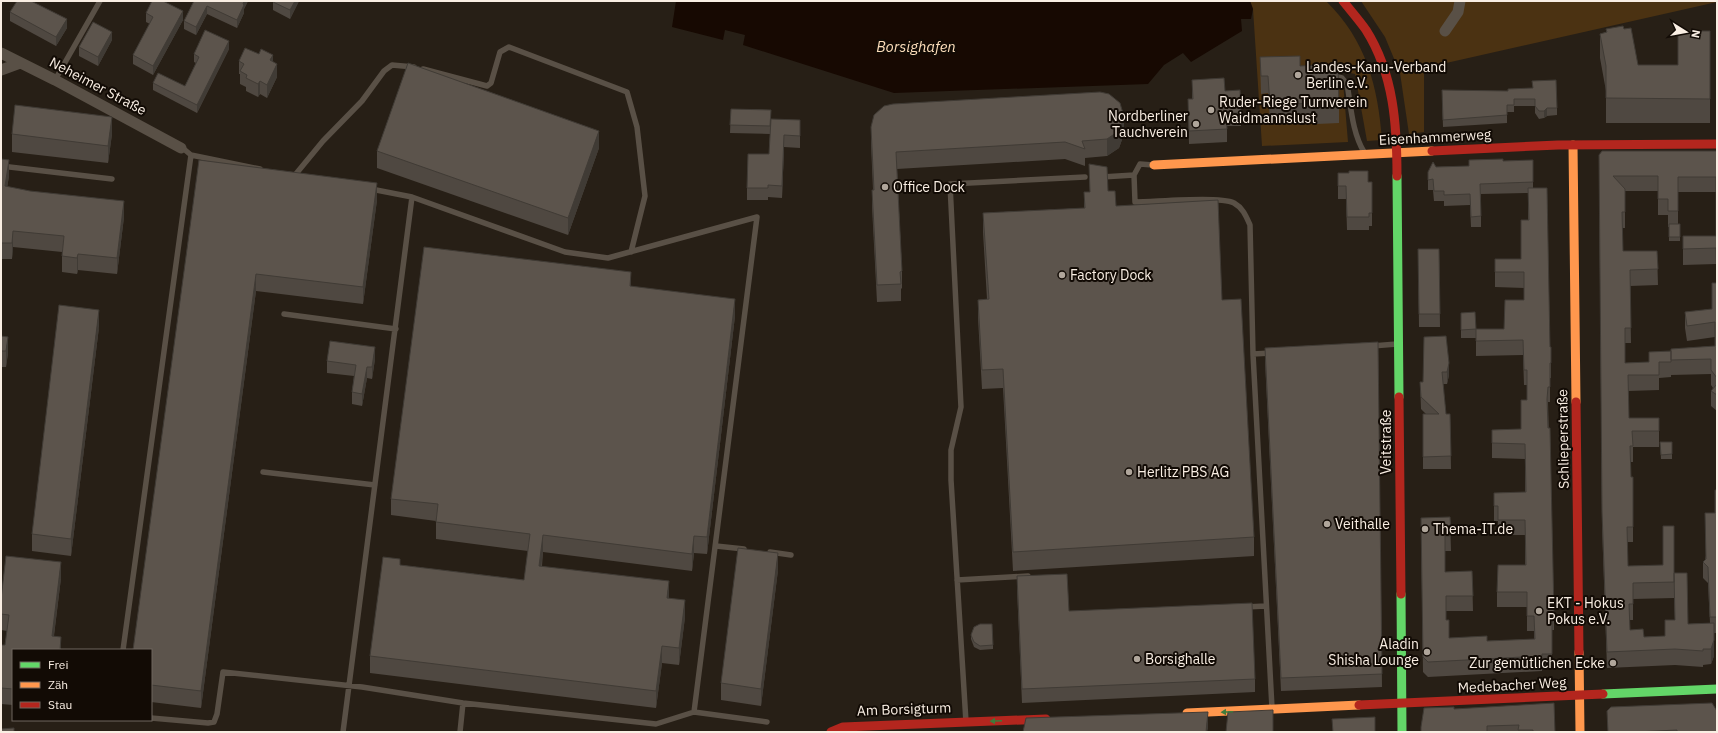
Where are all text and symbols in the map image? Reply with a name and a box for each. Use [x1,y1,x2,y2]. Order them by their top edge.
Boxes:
north arrow [1666,12,1706,52]
text: N [1688,29,1703,39]
water label: Borsighafen [876,37,956,56]
street label: Neheimer Straße [46,53,150,119]
place label: Landes-Kanu-Verband Berlin e.V. [1306,58,1446,92]
marker: Landes-Kanu-Verband Berlin e.V. [1293,70,1303,80]
place label: Ruder-Riege Turnverein Waidmannslust [1219,93,1368,127]
marker: Ruder-Riege Turnverein Waidmannslust [1206,105,1216,115]
place label: Nordberliner Tauchverein [1108,107,1188,141]
marker: Nordberliner Tauchverein [1191,119,1201,129]
street label: Eisenhammerweg [1378,125,1492,149]
place label: Office Dock [893,178,966,196]
marker: Office Dock [880,182,890,192]
place label: Factory Dock [1070,266,1152,284]
marker: Factory Dock [1057,270,1067,280]
street label: Schlieperstraße [1553,389,1573,489]
street label: Veitstraße [1377,409,1395,475]
place label: Herlitz PBS AG [1137,463,1229,481]
marker: Herlitz PBS AG [1124,467,1134,477]
place label: Veithalle [1335,515,1390,533]
marker: Veithalle [1322,519,1332,529]
place label: Thema-IT.de [1433,520,1513,538]
marker: Thema-IT.de [1420,524,1430,534]
place label: EKT - Hokus Pokus e.V. [1547,594,1624,628]
marker: EKT - Hokus Pokus e.V. [1534,606,1544,616]
place label: Aladin Shisha Lounge [1328,635,1419,669]
marker: Aladin Shisha Lounge [1422,647,1432,657]
legend [12,649,152,721]
place label: Borsighalle [1145,650,1216,668]
marker: Borsighalle [1132,654,1142,664]
place label: Zur gemütlichen Ecke [1469,654,1605,672]
text: Frei [48,657,68,672]
marker: Zur gemütlichen Ecke [1608,658,1618,668]
street label: Medebacher Weg [1457,673,1567,697]
text: Zäh [48,677,68,692]
text: Stau [48,697,72,712]
street label: Am Borsigturm [856,698,952,720]
one-way arrow [1220,709,1233,715]
one-way arrow [989,718,1002,724]

